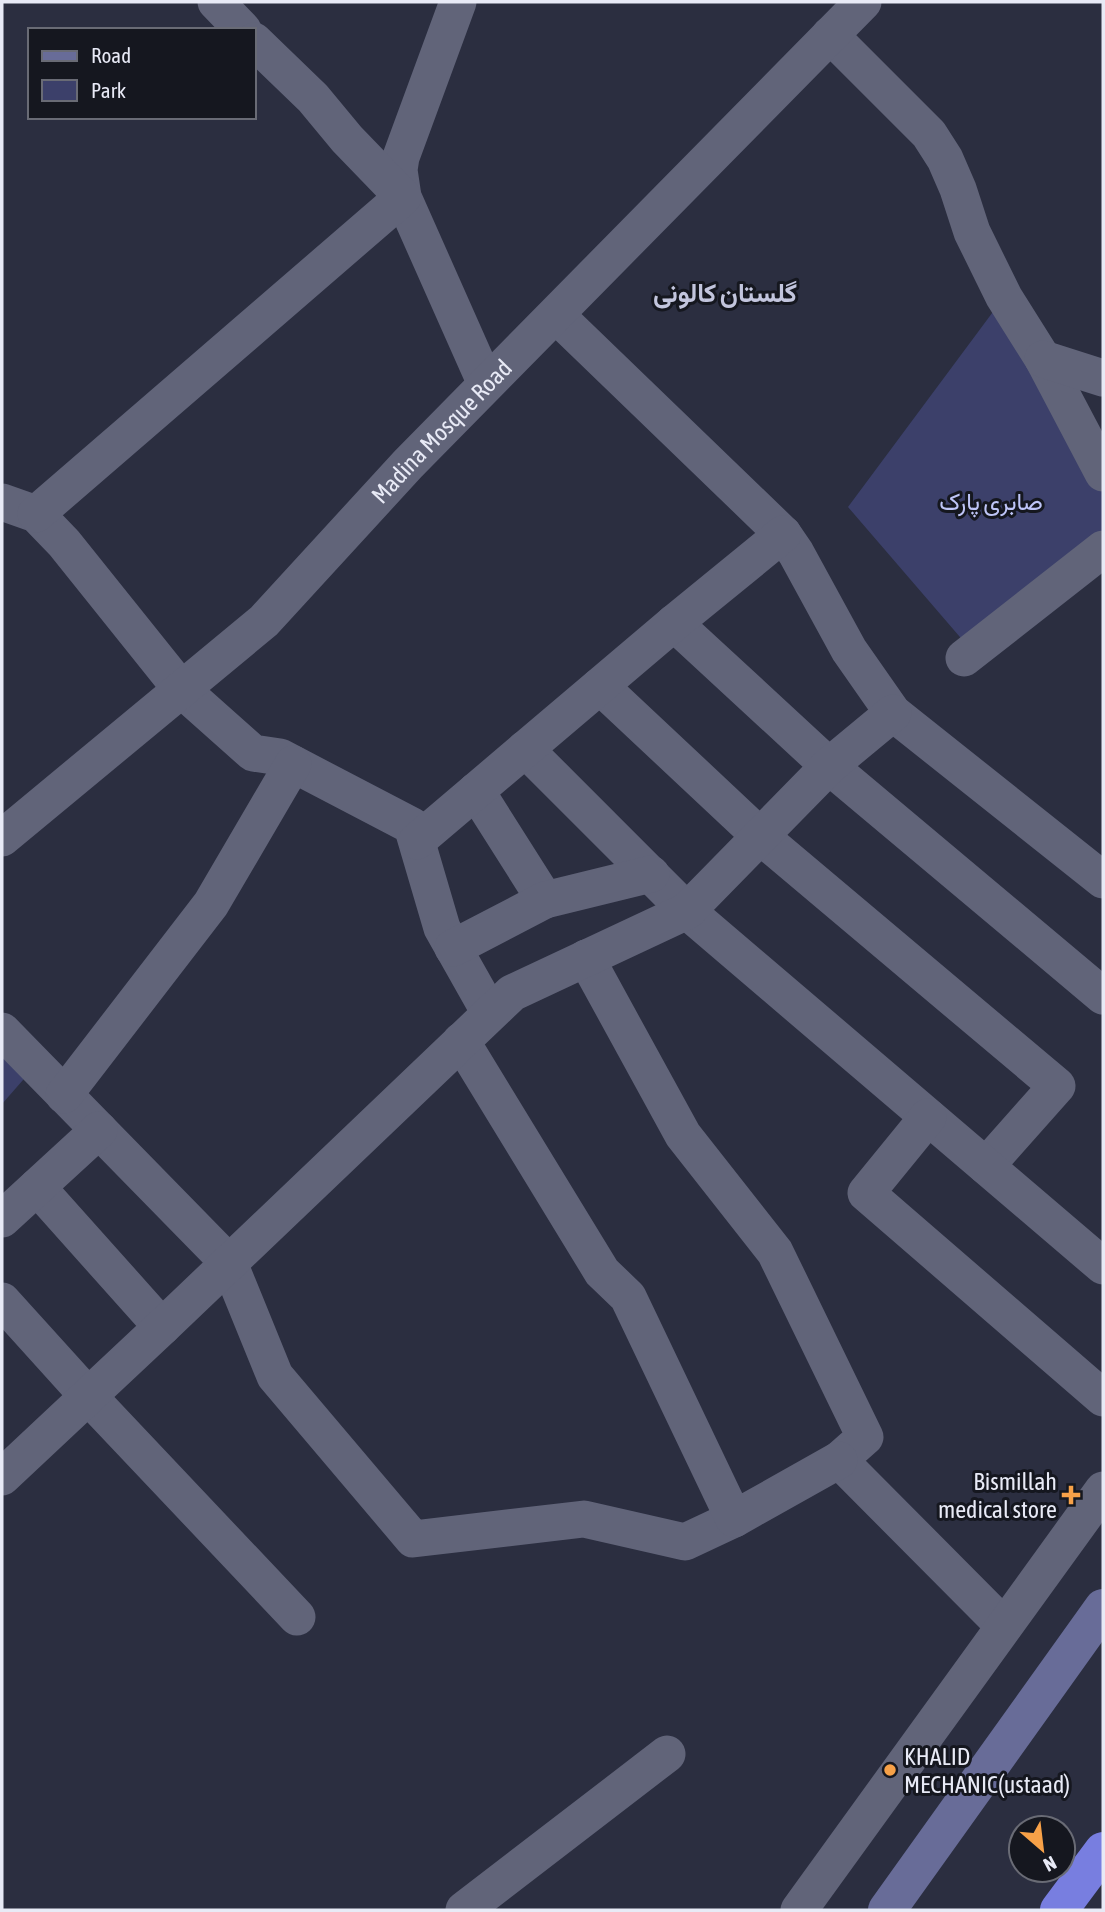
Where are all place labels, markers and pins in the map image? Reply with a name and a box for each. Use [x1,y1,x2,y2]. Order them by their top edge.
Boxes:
place label: Bismillah medical store [938,1468,1057,1523]
marker: Bismillah medical store [1063,1487,1079,1503]
place label: KHALID MECHANIC(ustaad) [904,1743,1070,1798]
marker: KHALID MECHANIC(ustaad) [882,1762,898,1778]

